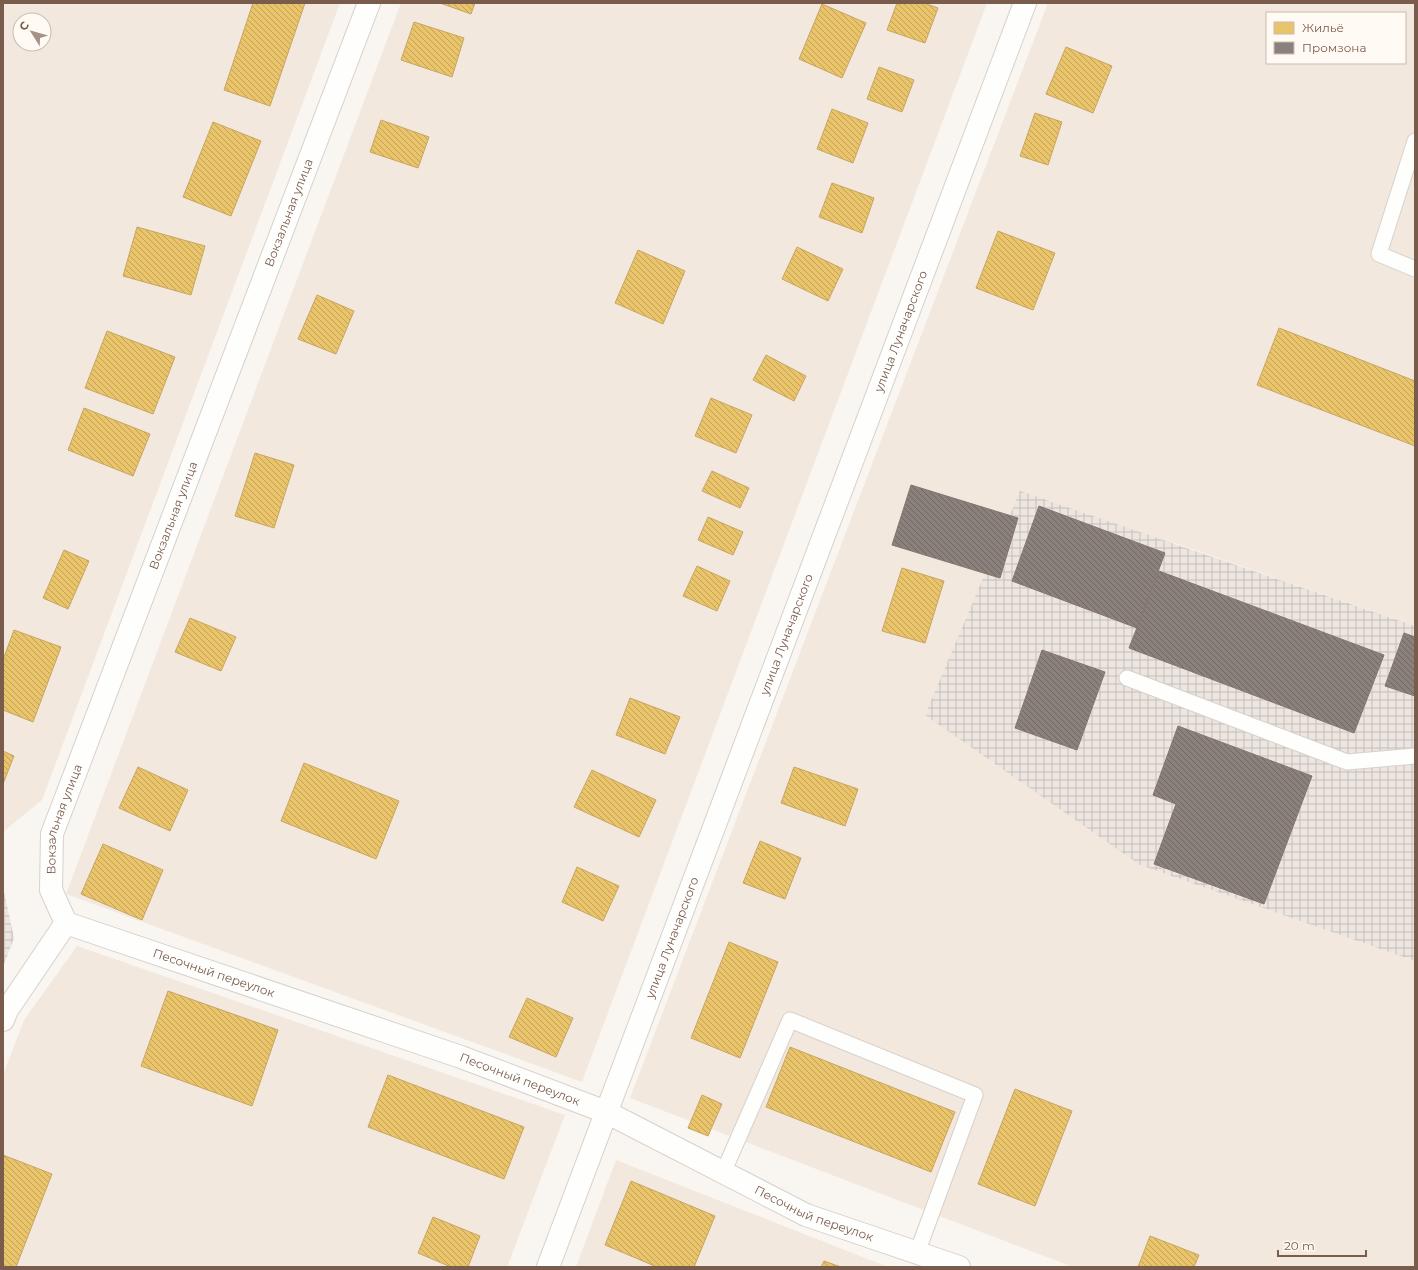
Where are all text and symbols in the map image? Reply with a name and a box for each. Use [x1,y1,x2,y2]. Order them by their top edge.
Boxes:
north arrow [12,12,52,52]
legend [1266,12,1406,64]
text: С [16,19,32,33]
text: Жильё [1302,20,1344,35]
text: Промзона [1302,40,1366,55]
street label: Вокзальная улица [261,156,316,269]
street label: улица Луначарского [871,268,930,395]
street label: Вокзальная улица [146,459,200,571]
street label: улица Луначарского [756,571,816,698]
street label: Вокзальная улица [43,762,85,874]
street label: улица Луначарского [642,874,702,1001]
street label: Песочный переулок [151,945,277,1000]
street label: Песочный переулок [458,1049,582,1108]
street label: Песочный переулок [752,1182,875,1244]
scale bar [1278,1232,1366,1258]
text: 20 m [1284,1238,1315,1253]

